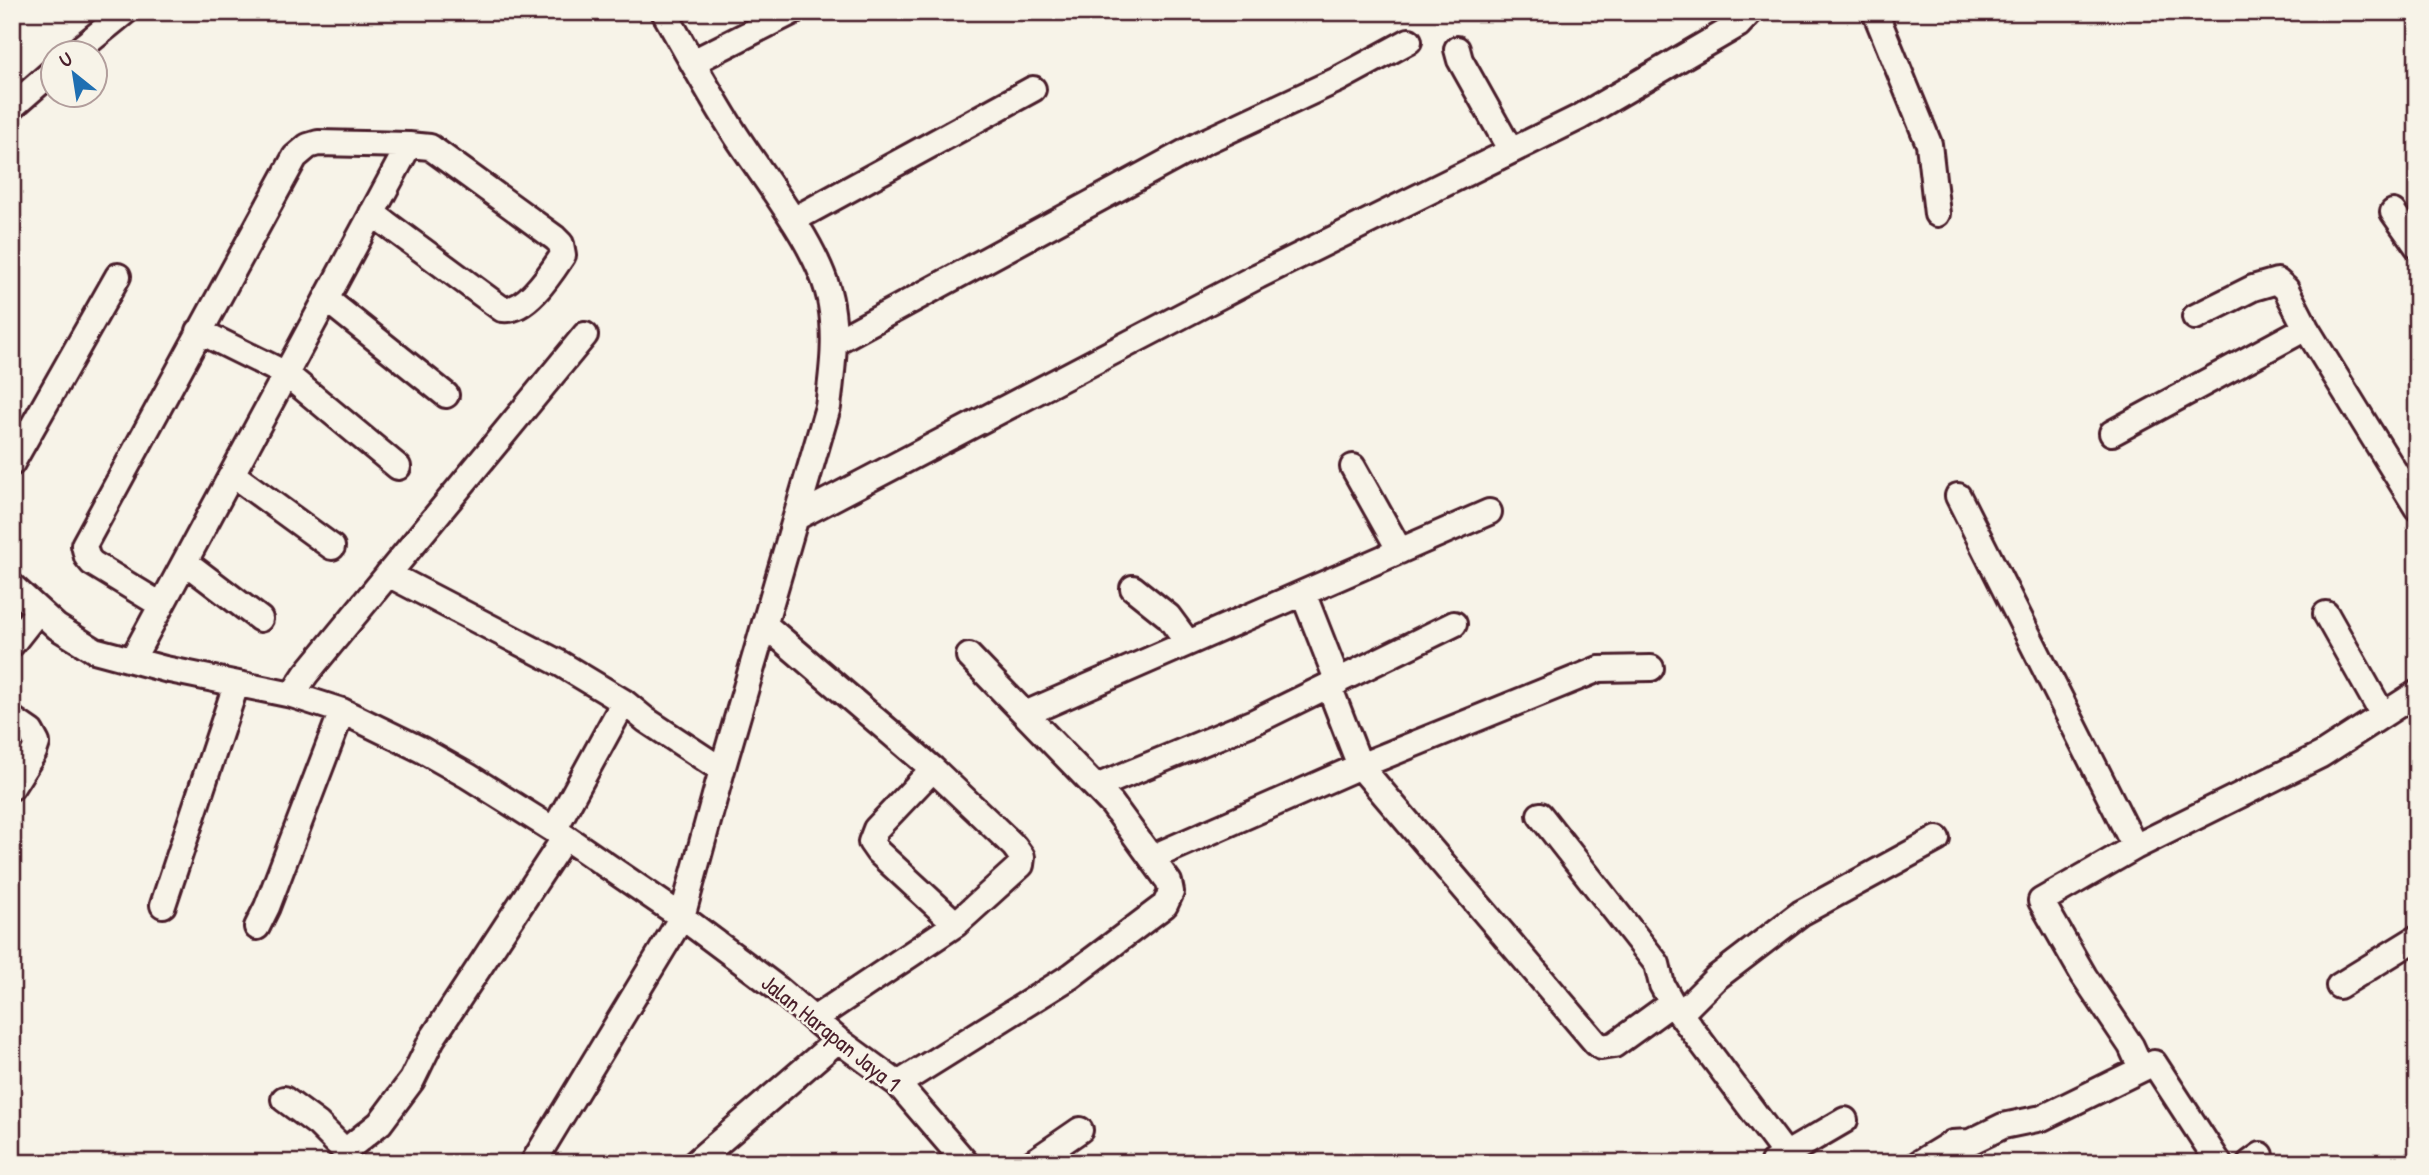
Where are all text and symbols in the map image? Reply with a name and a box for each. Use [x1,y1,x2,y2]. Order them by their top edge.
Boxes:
north arrow [38,38,108,108]
text: U [54,45,77,73]
street label: Jalan Harapan Jaya 1 [755,967,907,1098]

